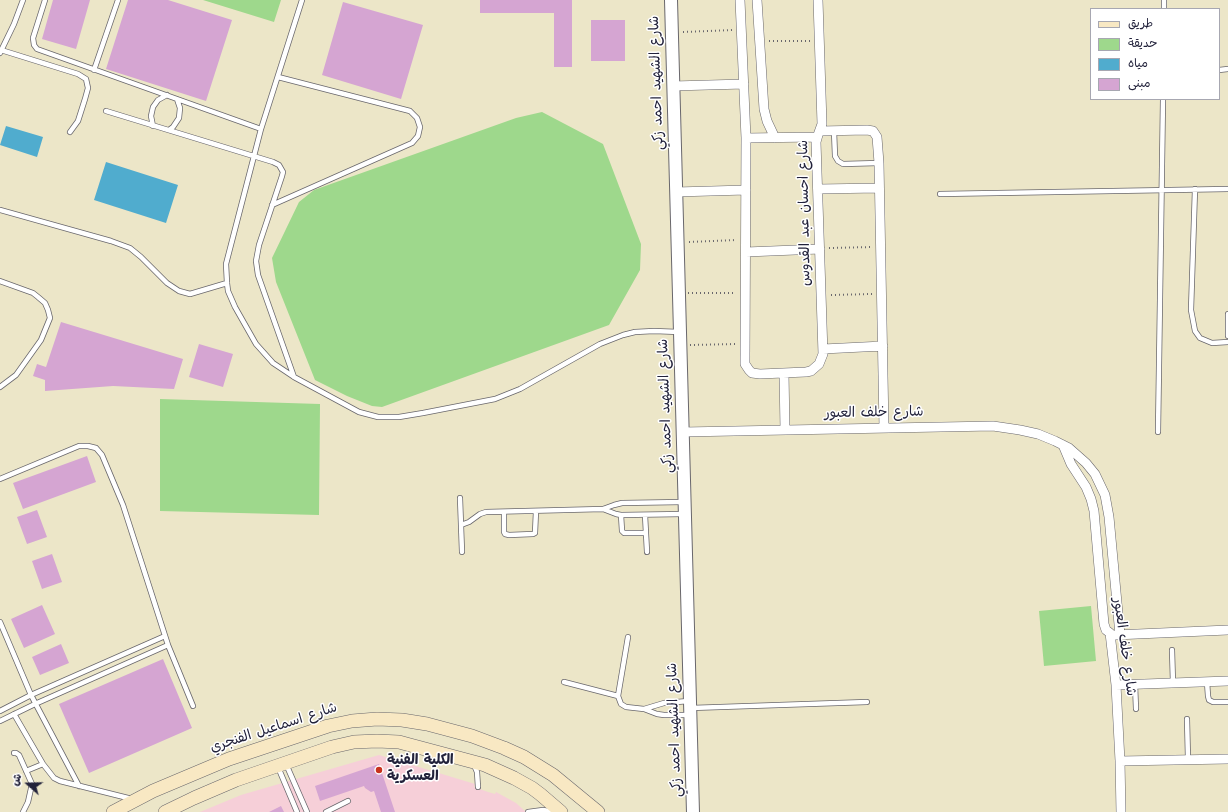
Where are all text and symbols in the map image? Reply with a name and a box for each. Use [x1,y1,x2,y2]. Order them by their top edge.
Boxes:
legend [1090,8,1220,100]
text: طريق [1128,14,1153,33]
street label: شارع الشهيد احمد زكي [647,16,669,150]
text: حديقة [1128,34,1157,53]
text: مياه [1128,54,1148,73]
text: مبنى [1128,74,1151,93]
street label: شارع احسان عبد القدوس [796,140,816,286]
street label: شارع الشهيد احمد زكي [656,339,678,473]
street label: شارع خلف العبور [824,405,924,423]
street label: شارع خلف العبور [1108,597,1138,697]
street label: شارع الشهيد احمد زكي [665,663,687,797]
street label: شارع اسماعيل الفنجري [208,701,340,757]
place label: الكلية الفنية العسكرية [387,754,454,786]
north arrow [8,764,48,804]
marker: الكلية الفنية العسكرية [374,765,384,775]
text: ش [6,771,27,789]

